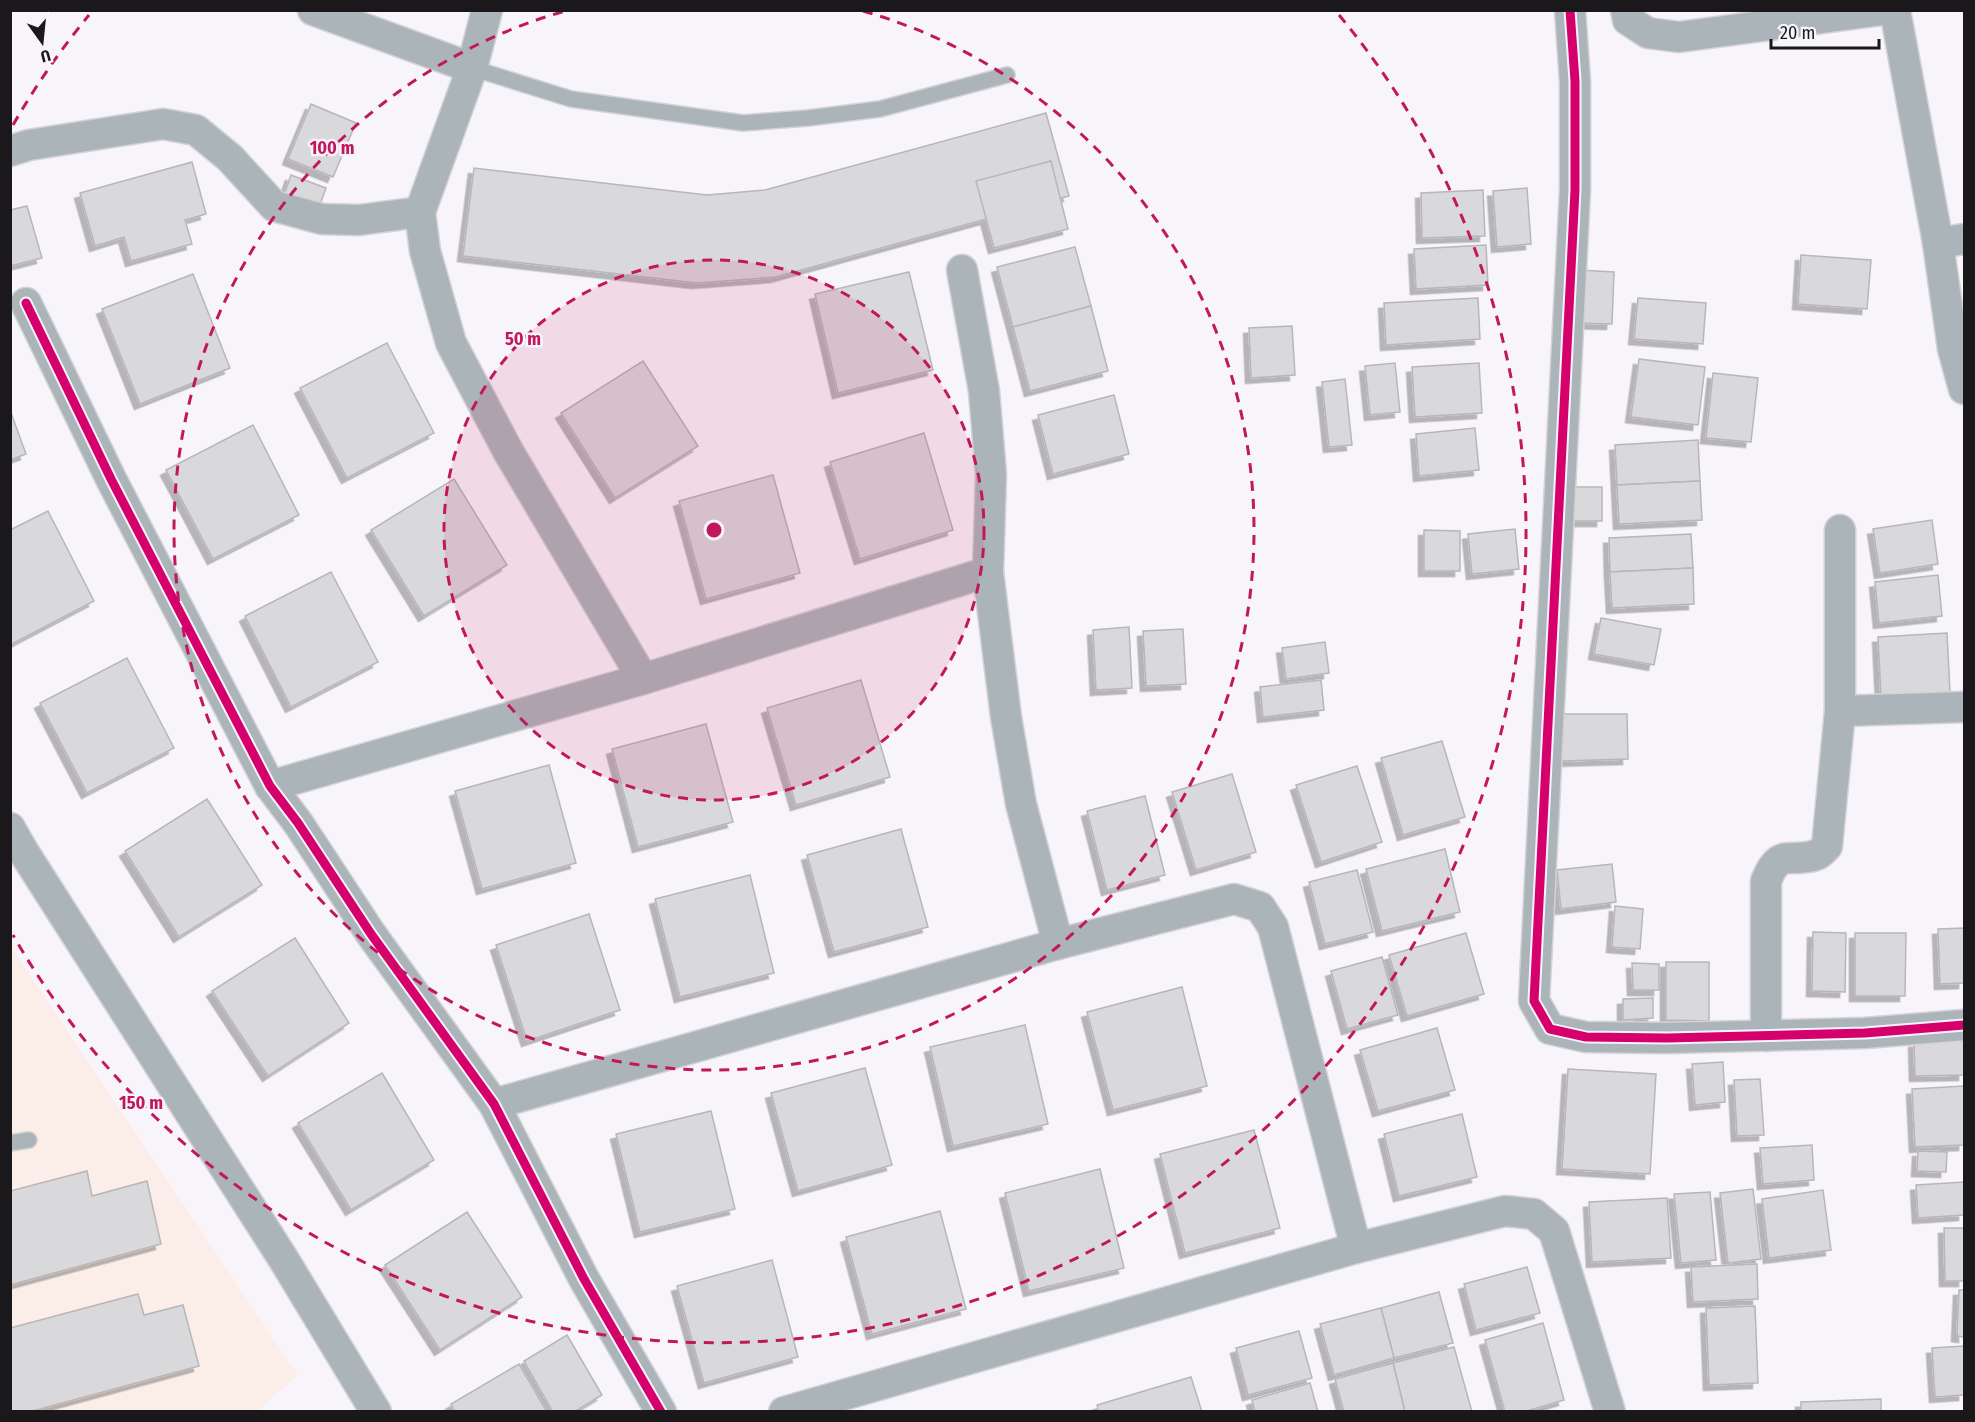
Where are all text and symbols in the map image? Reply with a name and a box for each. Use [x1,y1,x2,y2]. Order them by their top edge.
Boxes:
north arrow [12,12,72,72]
scale bar [1771,12,1879,50]
text: 20 m [1780,22,1815,44]
text: U [39,46,53,66]
text: 100 m [310,137,354,159]
text: 50 m [505,328,541,350]
centre of rings [704,520,724,540]
text: 150 m [119,1092,163,1114]

